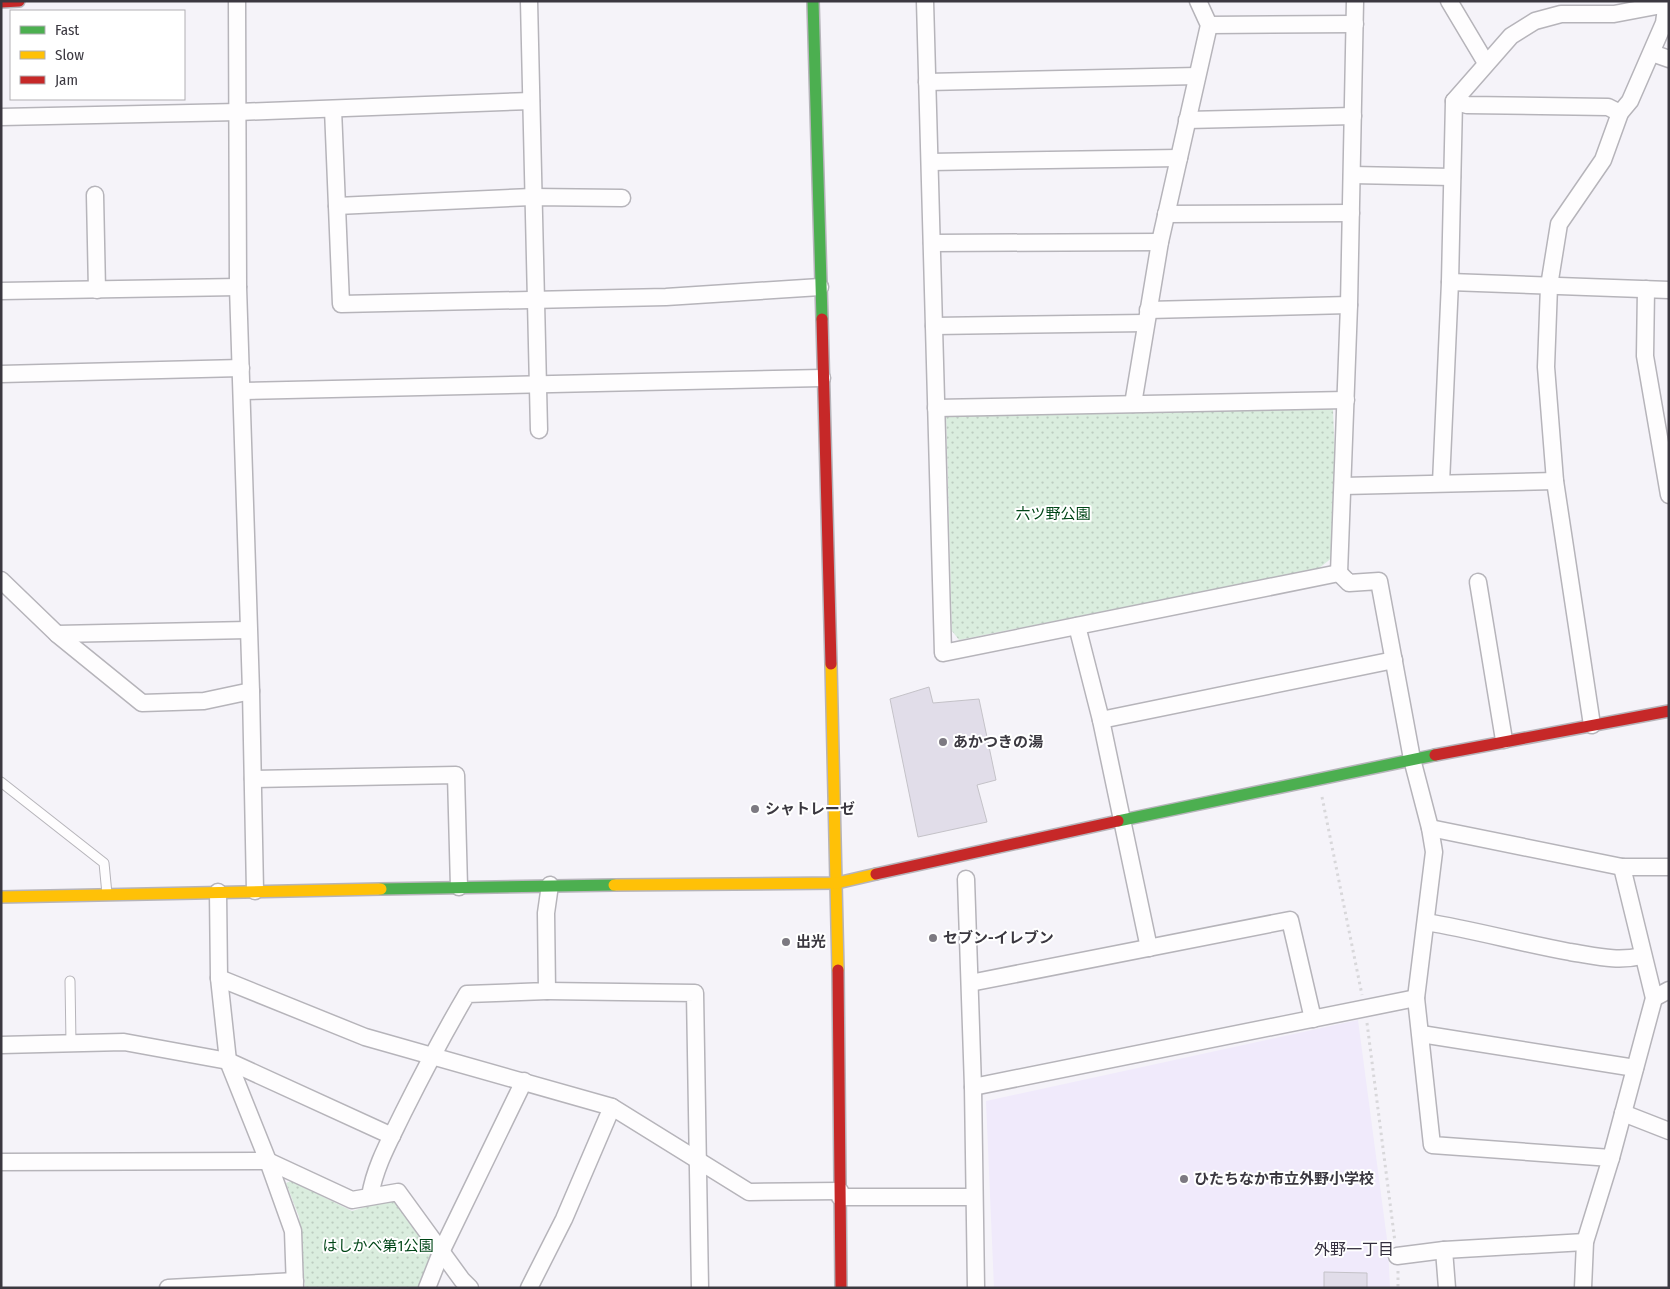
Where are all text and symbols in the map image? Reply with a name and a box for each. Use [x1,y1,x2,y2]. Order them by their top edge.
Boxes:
legend [10,10,185,100]
text: Fast [55,21,79,39]
text: Slow [55,46,84,64]
text: Jam [55,71,78,89]
park label: 六ツ野公園 [1015,505,1091,523]
place label: あかつきの湯 [953,733,1043,751]
marker: あかつきの湯 [937,736,949,748]
place label: シャトレーゼ [765,800,855,818]
marker: シャトレーゼ [749,803,761,815]
place label: セブン-イレブン [943,929,1054,947]
marker: セブン-イレブン [927,932,939,944]
place label: 出光 [796,933,826,951]
marker: 出光 [780,936,792,948]
place label: ひたちなか市立外野小学校 [1194,1170,1374,1188]
marker: ひたちなか市立外野小学校 [1178,1173,1190,1185]
park label: はしかべ第1公園 [323,1237,433,1255]
district label: 外野一丁目 [1314,1240,1394,1259]

